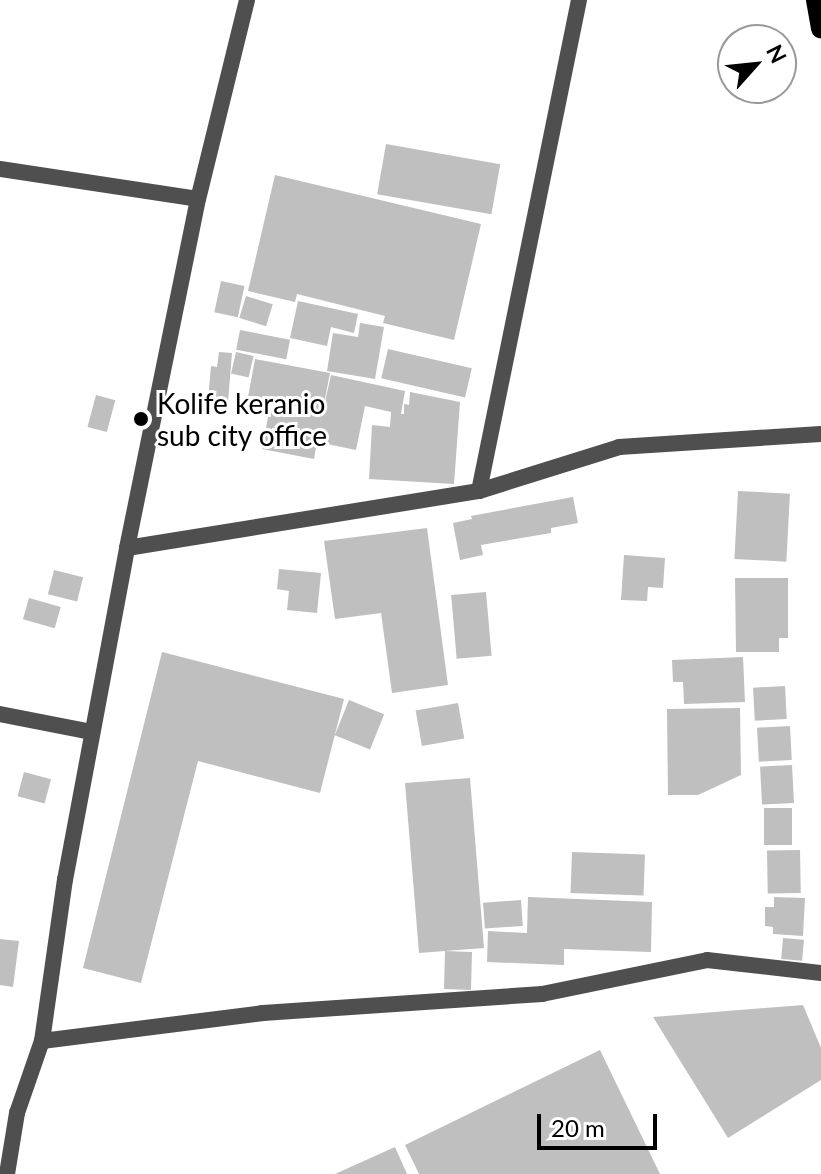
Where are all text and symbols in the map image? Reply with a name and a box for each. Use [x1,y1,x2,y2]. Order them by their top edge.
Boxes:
north arrow [717,24,797,104]
text: N [761,40,793,67]
place label: Kolife keranio sub city office [157,386,328,452]
marker: Kolife keranio sub city office [132,410,150,428]
scale bar [541,1098,661,1148]
text: 20 m [551,1113,605,1142]

